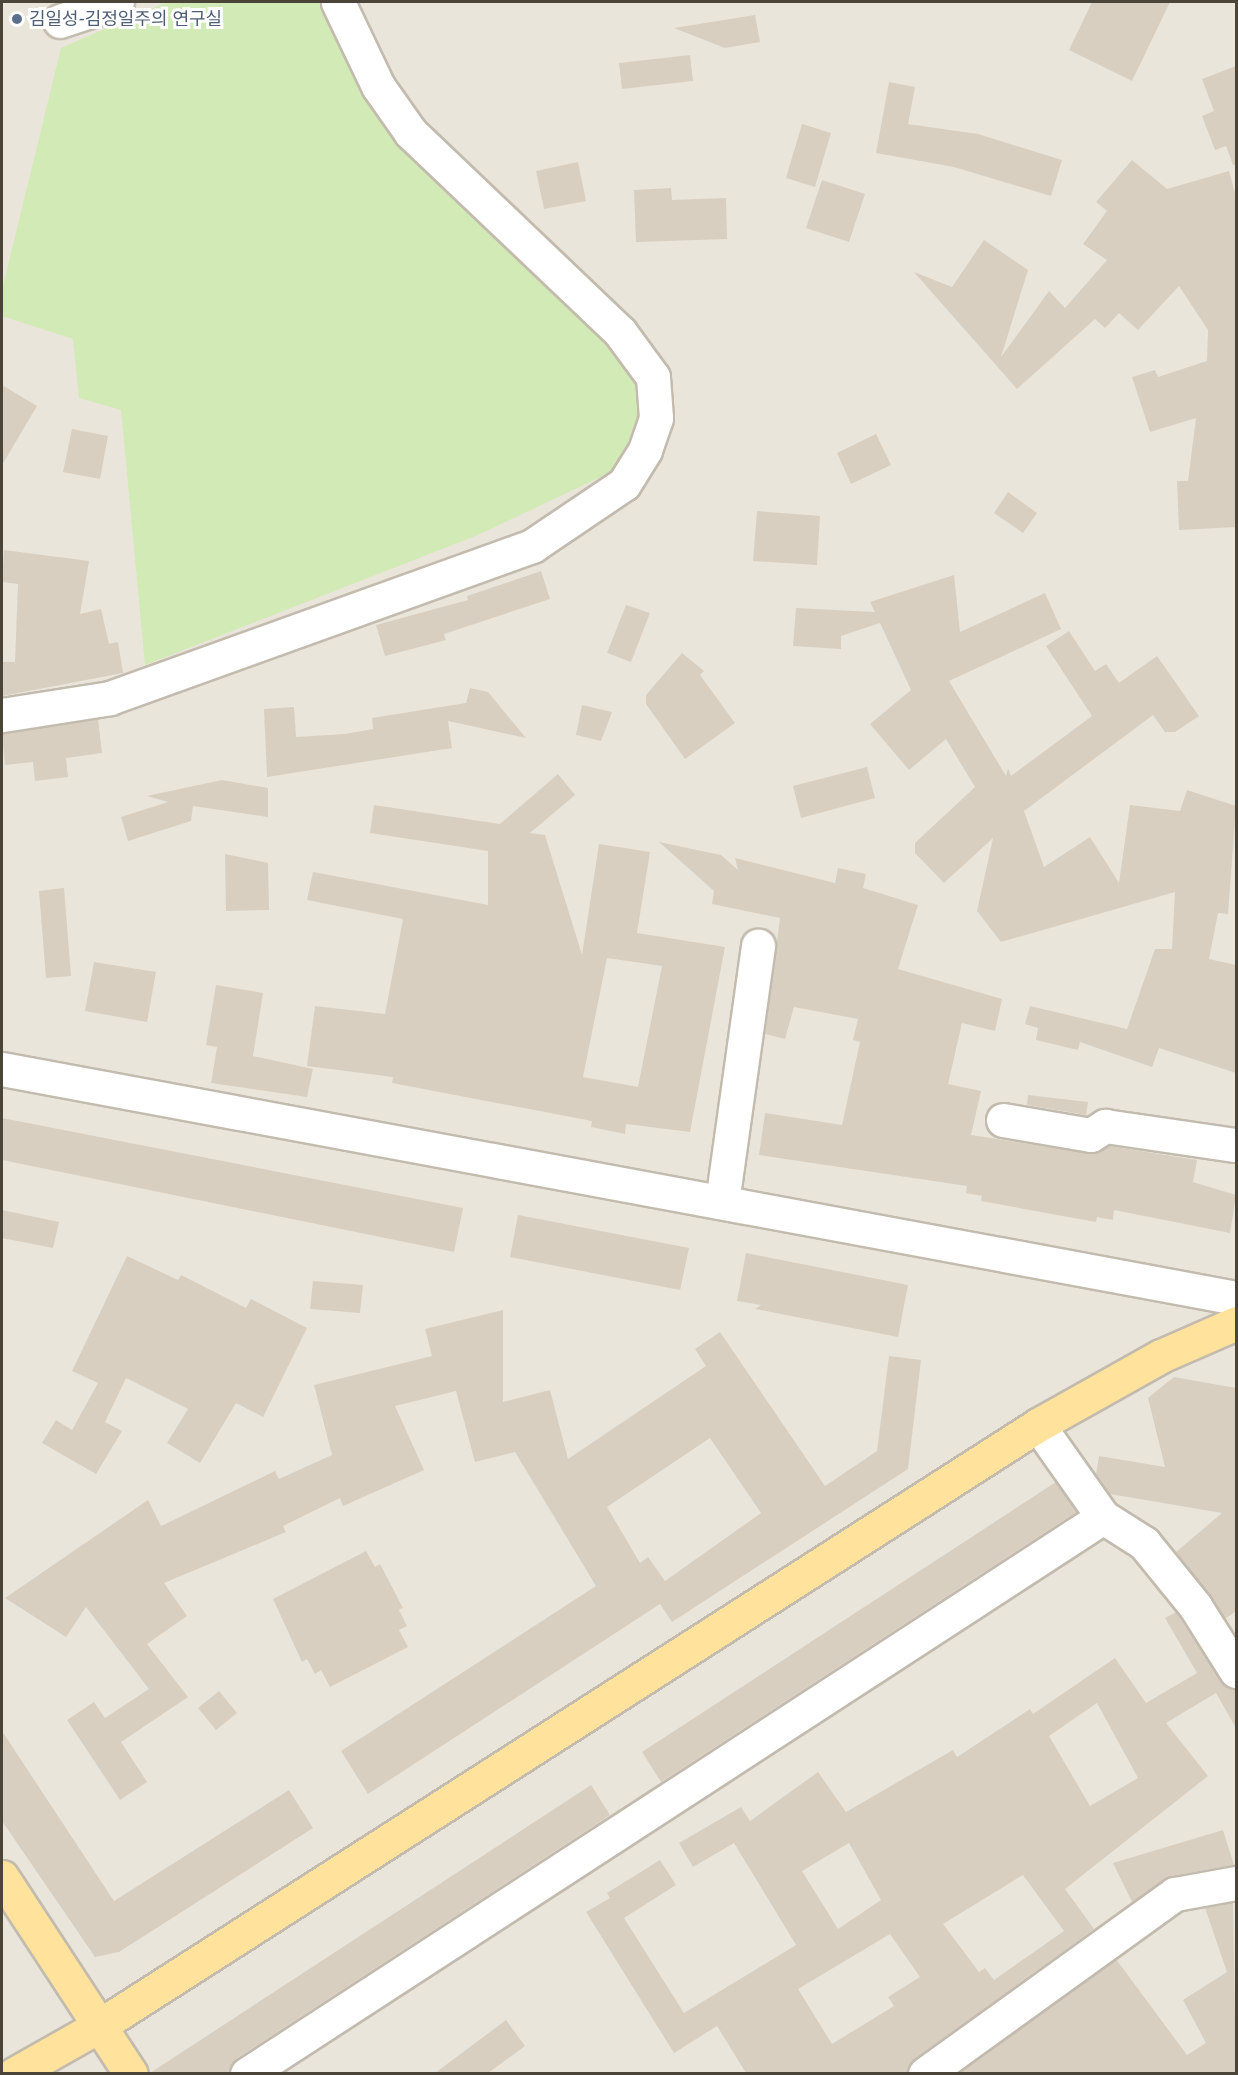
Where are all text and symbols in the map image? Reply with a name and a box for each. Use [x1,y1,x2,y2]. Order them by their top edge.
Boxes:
place label: 김일성-김정일주의 연구실 [29,8,222,30]
marker: 김일성-김정일주의 연구실 [10,12,24,26]

